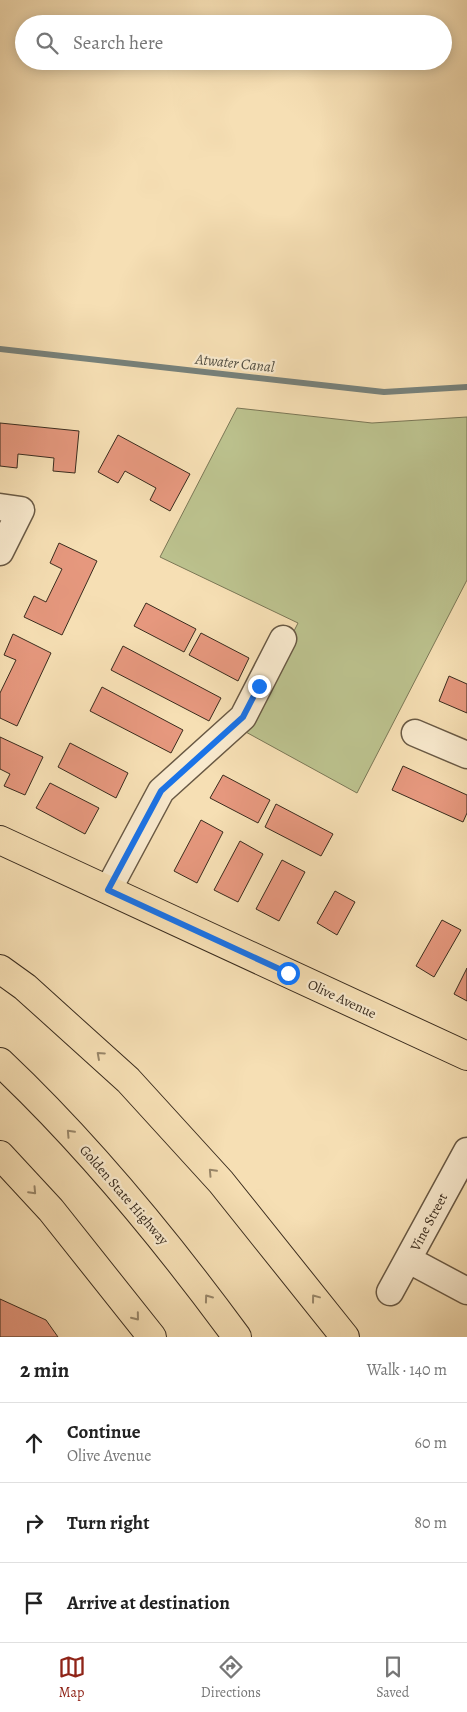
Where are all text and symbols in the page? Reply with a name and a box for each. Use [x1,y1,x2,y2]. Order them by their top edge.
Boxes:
search box [15,15,452,70]
icon: search [33,29,61,57]
text: Search here [73,30,163,56]
water label: Atwater Canal [193,349,276,377]
route end [248,675,271,698]
route start [277,962,300,985]
street label: Olive Avenue [305,975,379,1023]
one-way arrow [96,1052,105,1061]
one-way arrow [67,1130,76,1139]
street label: Golden State Highway [75,1141,173,1250]
one-way arrow [209,1169,218,1178]
one-way arrow [27,1185,36,1194]
street label: Vine Street [405,1189,452,1255]
one-way arrow [205,1294,214,1304]
one-way arrow [312,1294,321,1304]
one-way arrow [130,1311,139,1321]
text: 2 min [20,1356,69,1384]
text: Walk · 140 m [367,1359,447,1381]
text: Continue [67,1419,141,1445]
icon: ahead [20,1429,48,1457]
text: 60 m [415,1432,447,1454]
text: Olive Avenue [67,1445,151,1467]
icon: right [20,1509,48,1537]
text: Turn right [67,1510,149,1536]
text: 80 m [414,1512,447,1534]
icon: arrive [20,1589,48,1617]
text: Arrive at destination [67,1590,230,1616]
tab: Map [58,1653,86,1702]
tab: Directions [201,1653,261,1702]
tab: Saved [376,1653,409,1702]

